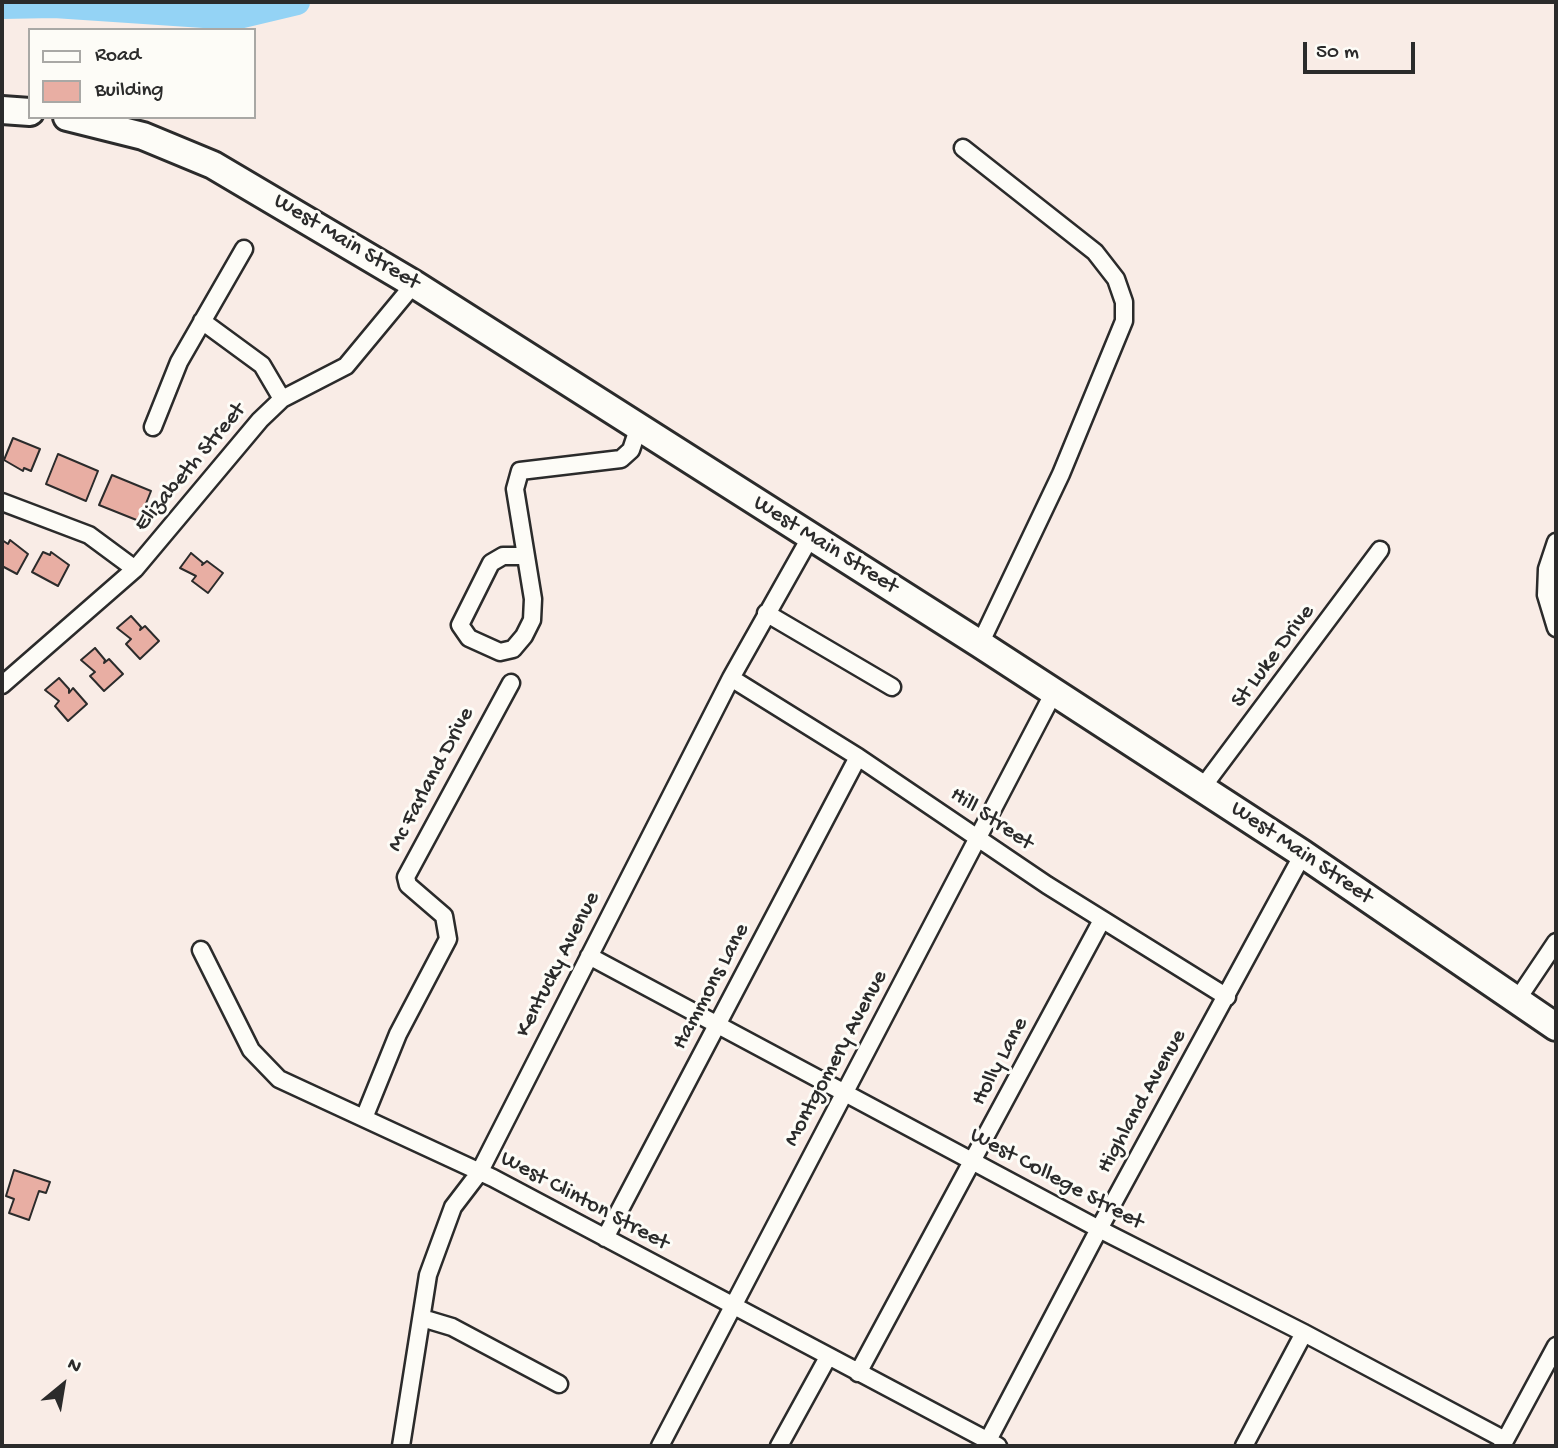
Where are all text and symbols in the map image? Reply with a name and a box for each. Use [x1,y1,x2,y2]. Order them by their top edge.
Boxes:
legend [28,28,256,119]
scale bar [1306,28,1418,72]
text: 50 m [1316,41,1359,66]
text: Road [95,44,141,69]
text: Building [95,79,164,104]
street label: West Main Street [268,188,424,298]
street label: Elizabeth Street [129,398,253,538]
street label: West Main Street [747,490,903,602]
street label: St Luke Drive [1226,600,1322,714]
street label: Mc Farland Drive [382,703,482,857]
street label: Hill Street [944,782,1038,858]
street label: West Main Street [1224,796,1378,912]
street label: Kentucky Avenue [510,888,608,1042]
street label: Hammons Lane [667,919,757,1055]
street label: Montgomery Avenue [779,966,895,1152]
street label: Holly Lane [966,1013,1036,1111]
street label: Highland Avenue [1092,1025,1194,1179]
street label: West College Street [964,1123,1148,1237]
street label: West Clinton Street [495,1146,673,1258]
north arrow [28,1350,98,1420]
text: N [63,1353,85,1379]

